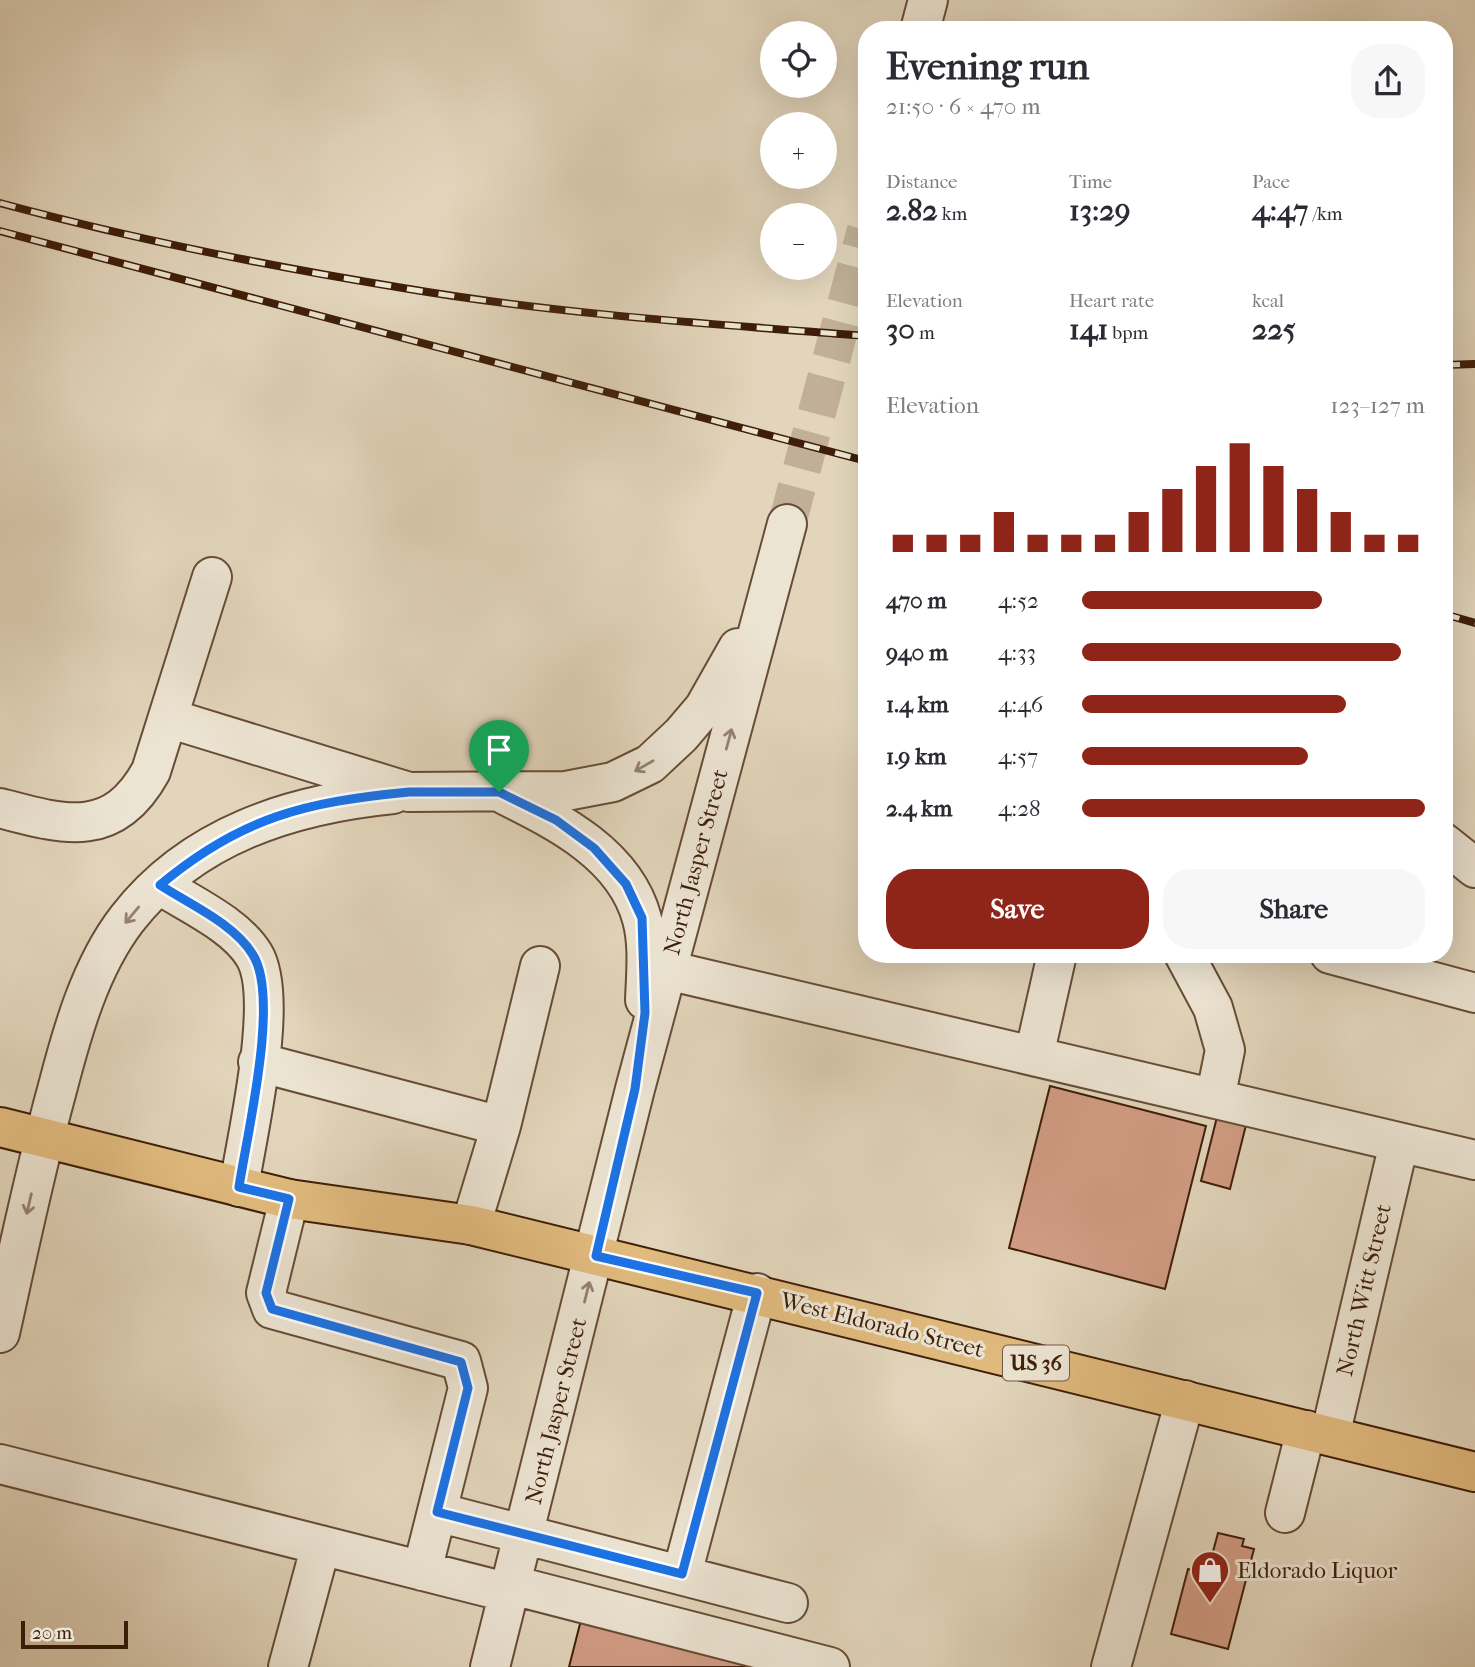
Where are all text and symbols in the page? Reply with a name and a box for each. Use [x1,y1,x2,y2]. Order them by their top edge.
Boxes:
map controls [760,21,837,280]
button: locate [760,21,837,98]
text: Evening run [886,44,1089,89]
button: share [1351,44,1425,118]
text: 21:50 · 6 × 470 m [886,93,1041,120]
button: + [760,112,837,189]
text: Distance [886,171,957,193]
text: Time [1069,171,1112,193]
text: Pace [1252,171,1290,193]
text: 2.82 [886,193,938,228]
text: 13:29 [1069,193,1130,228]
text: 4:47 [1252,193,1308,228]
button: − [760,203,837,280]
text: km [938,203,967,225]
text: /km [1308,203,1343,225]
text: Elevation [886,290,963,312]
text: Heart rate [1069,290,1154,312]
text: kcal [1252,290,1284,312]
text: 30 [886,312,915,347]
text: 141 [1069,312,1108,347]
text: 225 [1252,312,1296,347]
text: m [915,322,935,344]
text: bpm [1108,322,1148,344]
text: Elevation [886,392,979,419]
text: 123–127 m [1330,392,1425,419]
text: 470 m [886,587,947,614]
text: 4:52 [998,587,1039,614]
text: 940 m [886,639,948,666]
text: 4:33 [998,639,1036,666]
text: 1.4 km [886,691,949,718]
text: 4:46 [998,691,1043,718]
pin [469,720,529,792]
one-way arrow [723,728,736,751]
icon: arrive [480,731,518,769]
text: 1.9 km [886,743,946,770]
text: 4:57 [998,743,1038,770]
one-way arrow [634,759,654,773]
street label: North Jasper Street [658,766,734,958]
text: 2.4 km [886,795,952,822]
text: 4:28 [998,795,1041,822]
button: Save [886,869,1149,949]
button: Share [1163,869,1425,949]
one-way arrow [124,906,140,924]
one-way arrow [22,1192,35,1215]
street label: North Witt Street [1331,1201,1397,1379]
one-way arrow [581,1282,594,1304]
street label: West Eldorado Street [777,1286,986,1363]
street label: North Jasper Street [520,1315,592,1507]
road number: US 36 [1003,1346,1069,1380]
shop icon: Eldorado Liquor [1189,1549,1231,1604]
place label: Eldorado Liquor [1237,1557,1398,1584]
scale bar [21,1618,128,1650]
text: 20 m [32,1622,72,1644]

